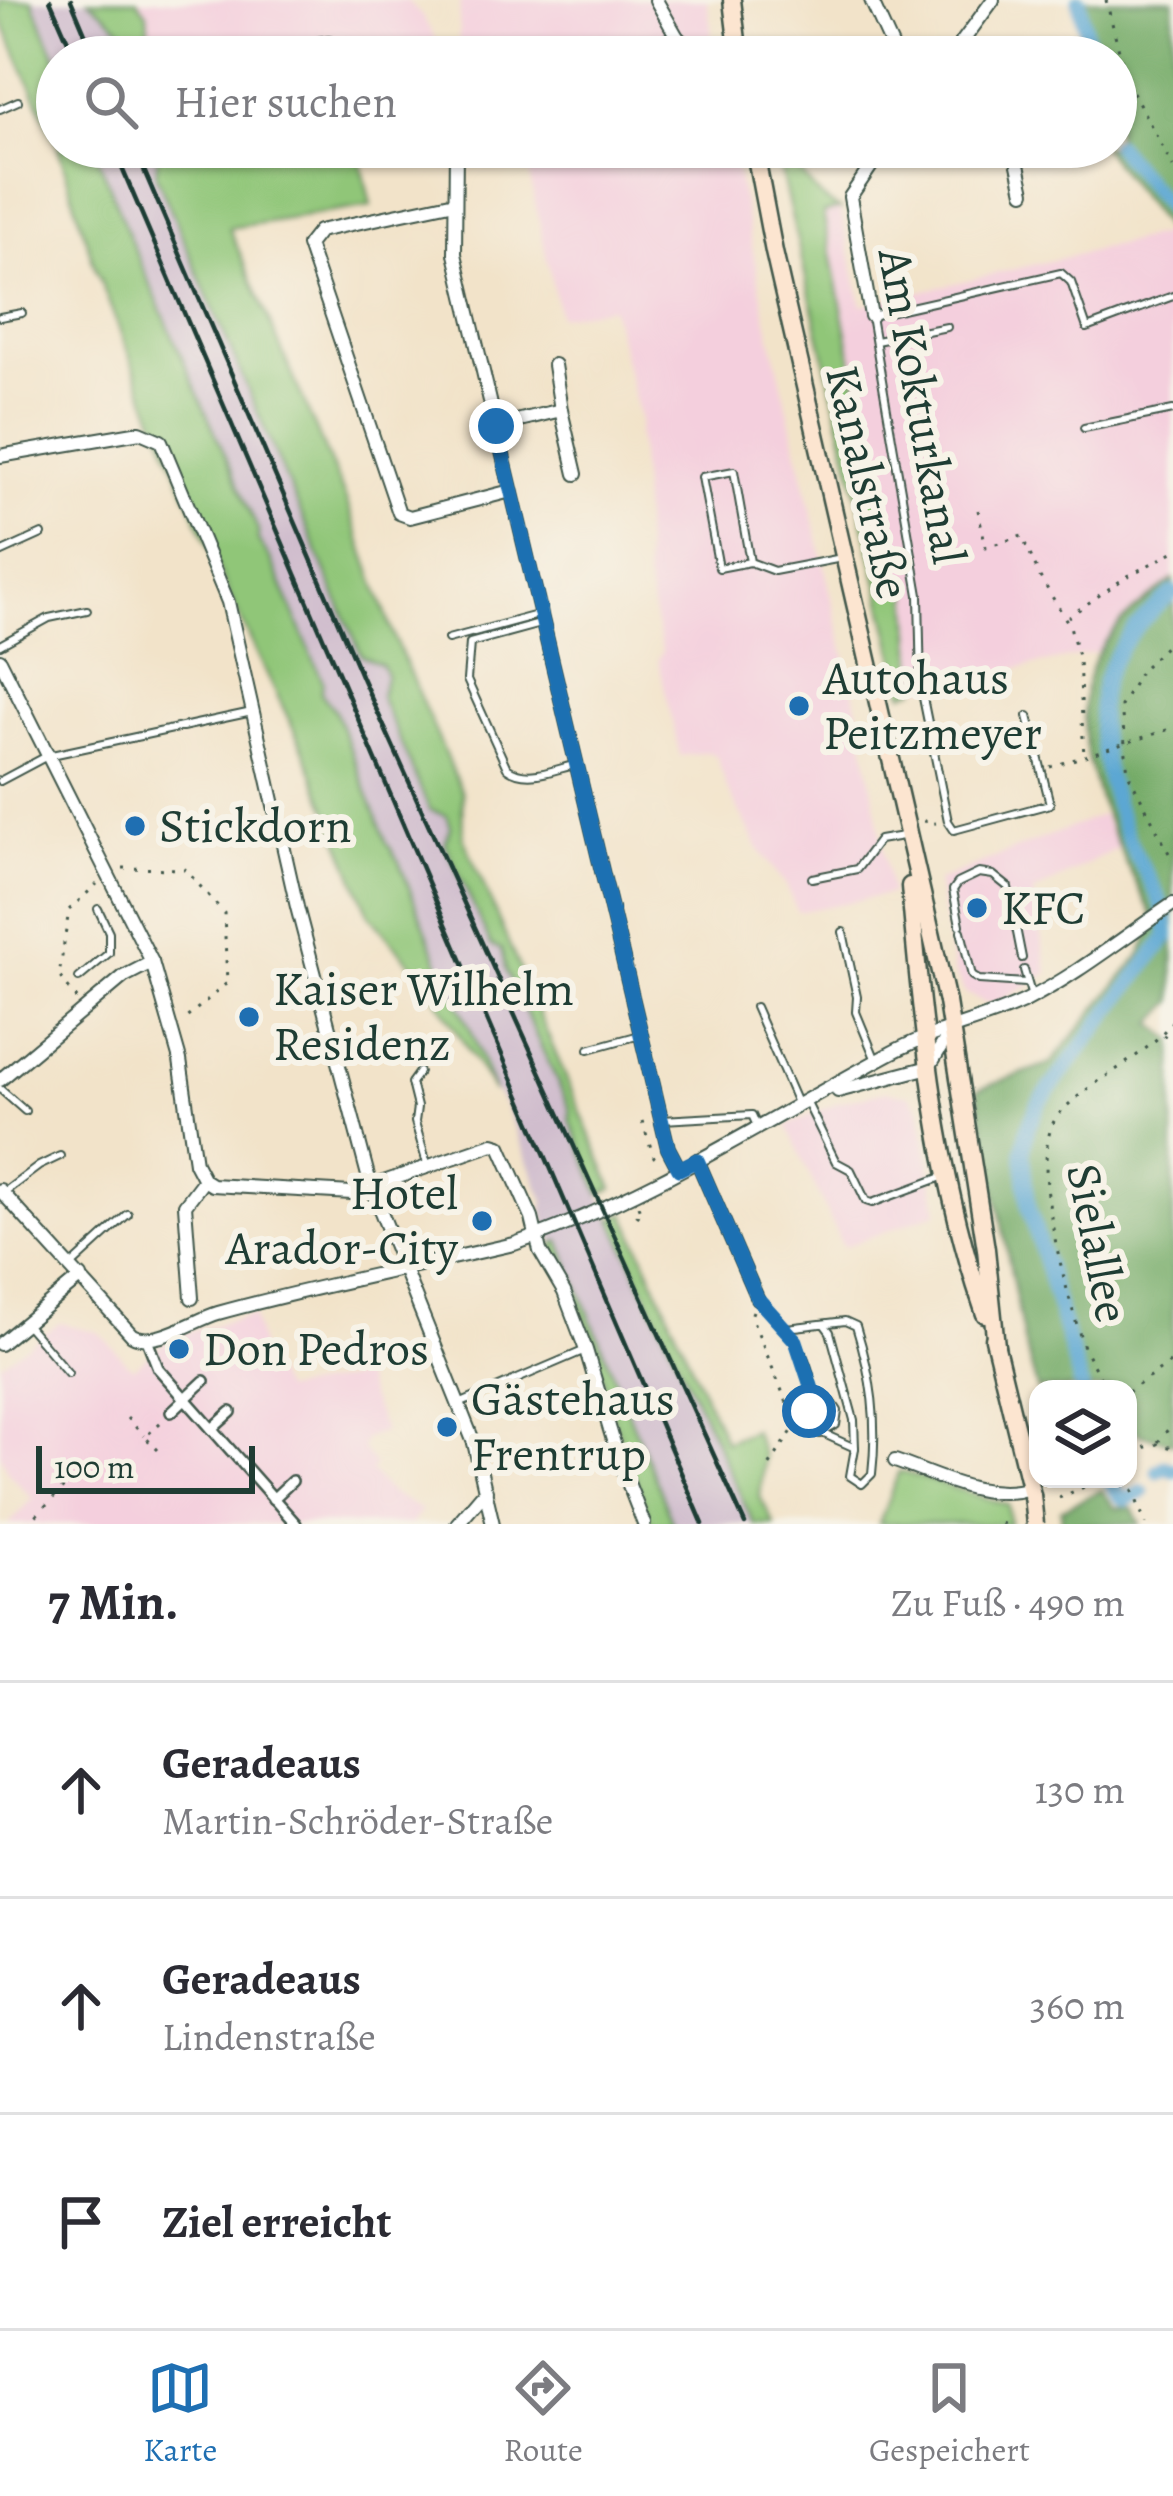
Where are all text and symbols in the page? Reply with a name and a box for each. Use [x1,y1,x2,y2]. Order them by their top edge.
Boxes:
search box [36,36,1137,168]
icon: search [78,69,144,135]
text: Hier suchen [174,71,397,133]
street label: Am Kokturkanal [862,242,982,569]
street label: Kanalstraße [809,359,927,605]
route end [469,399,523,453]
place label: Autohaus Peitzmeyer [822,645,1042,766]
marker: Autohaus Peitzmeyer [786,693,812,719]
place label: Stickdorn [159,793,351,859]
marker: Stickdorn [122,813,148,839]
place label: KFC [1001,875,1085,941]
marker: KFC [964,895,990,921]
place label: Kaiser Wilhelm Residenz [273,956,574,1077]
marker: Kaiser Wilhelm Residenz [236,1004,262,1030]
street label: Sielallee [1050,1158,1146,1328]
place label: Hotel Arador-City [224,1160,459,1281]
marker: Hotel Arador-City [469,1208,495,1234]
place label: Don Pedros [203,1316,429,1382]
marker: Don Pedros [166,1336,192,1362]
place label: Gästehaus Frentrup [471,1366,675,1487]
map controls [1029,1380,1137,1488]
button: layers [1029,1380,1137,1488]
route start [782,1384,836,1438]
marker: Gästehaus Frentrup [434,1414,460,1440]
scale bar [36,1440,255,1493]
text: 100 m [54,1444,134,1489]
text: 7 Min. [48,1567,179,1637]
text: Zu Fuß · 490 m [891,1576,1125,1629]
text: Geradeaus [162,1732,361,1794]
icon: ahead [48,1757,114,1823]
text: 130 m [1034,1763,1125,1816]
text: Martin-Schröder-Straße [162,1794,553,1847]
text: Geradeaus [162,1948,361,2010]
icon: ahead [48,1973,114,2039]
text: 360 m [1030,1979,1125,2032]
text: Lindenstraße [162,2010,376,2063]
icon: arrive [48,2189,114,2255]
text: Ziel erreicht [162,2191,391,2253]
tab: Karte [143,2355,217,2472]
tab: Route [504,2355,583,2472]
tab: Gespeichert [869,2355,1030,2472]

